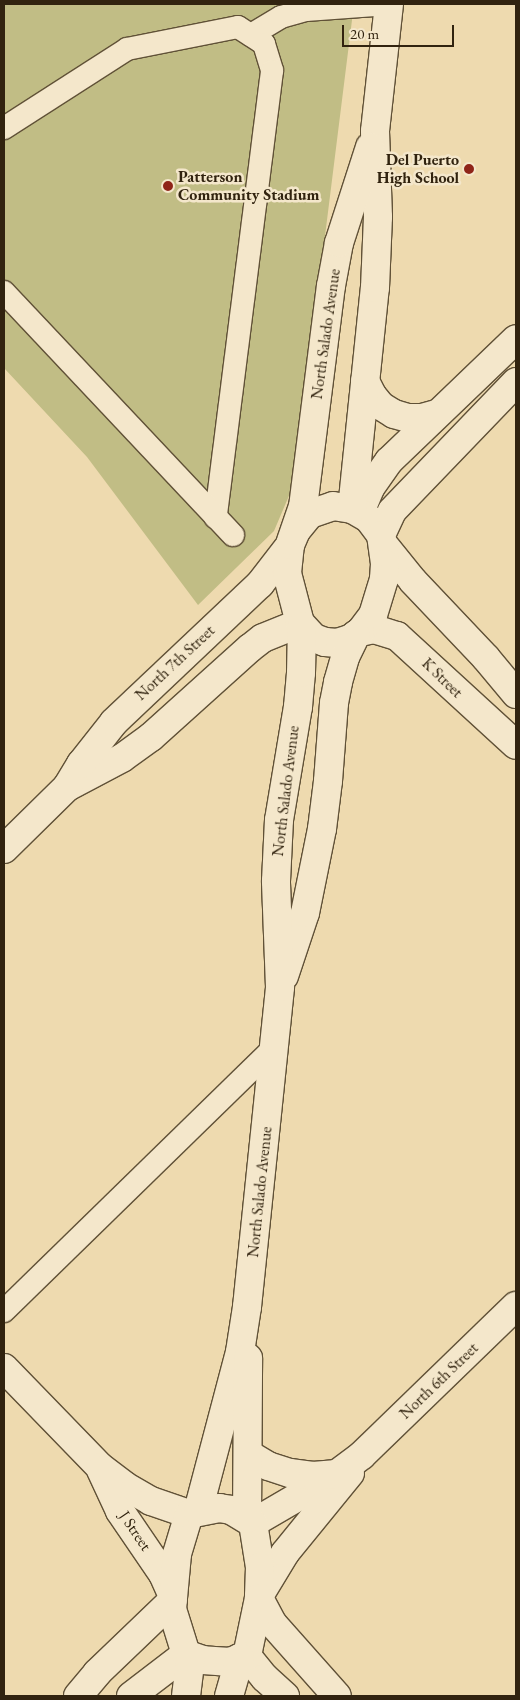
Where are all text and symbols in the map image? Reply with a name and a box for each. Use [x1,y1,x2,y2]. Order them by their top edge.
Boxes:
scale bar [345,15,458,47]
text: 20 m [350,24,379,43]
place label: Del Puerto High School [377,150,459,188]
marker: Del Puerto High School [463,163,475,175]
place label: Patterson Community Stadium [178,167,320,205]
marker: Patterson Community Stadium [162,180,174,192]
street label: North Salado Avenue [307,268,345,400]
street label: North 7th Street [131,621,219,705]
street label: K Street [418,654,466,702]
street label: North Salado Avenue [268,725,304,857]
street label: North Salado Avenue [244,1126,276,1258]
street label: North 6th Street [396,1339,482,1423]
street label: J Street [115,1507,155,1555]

